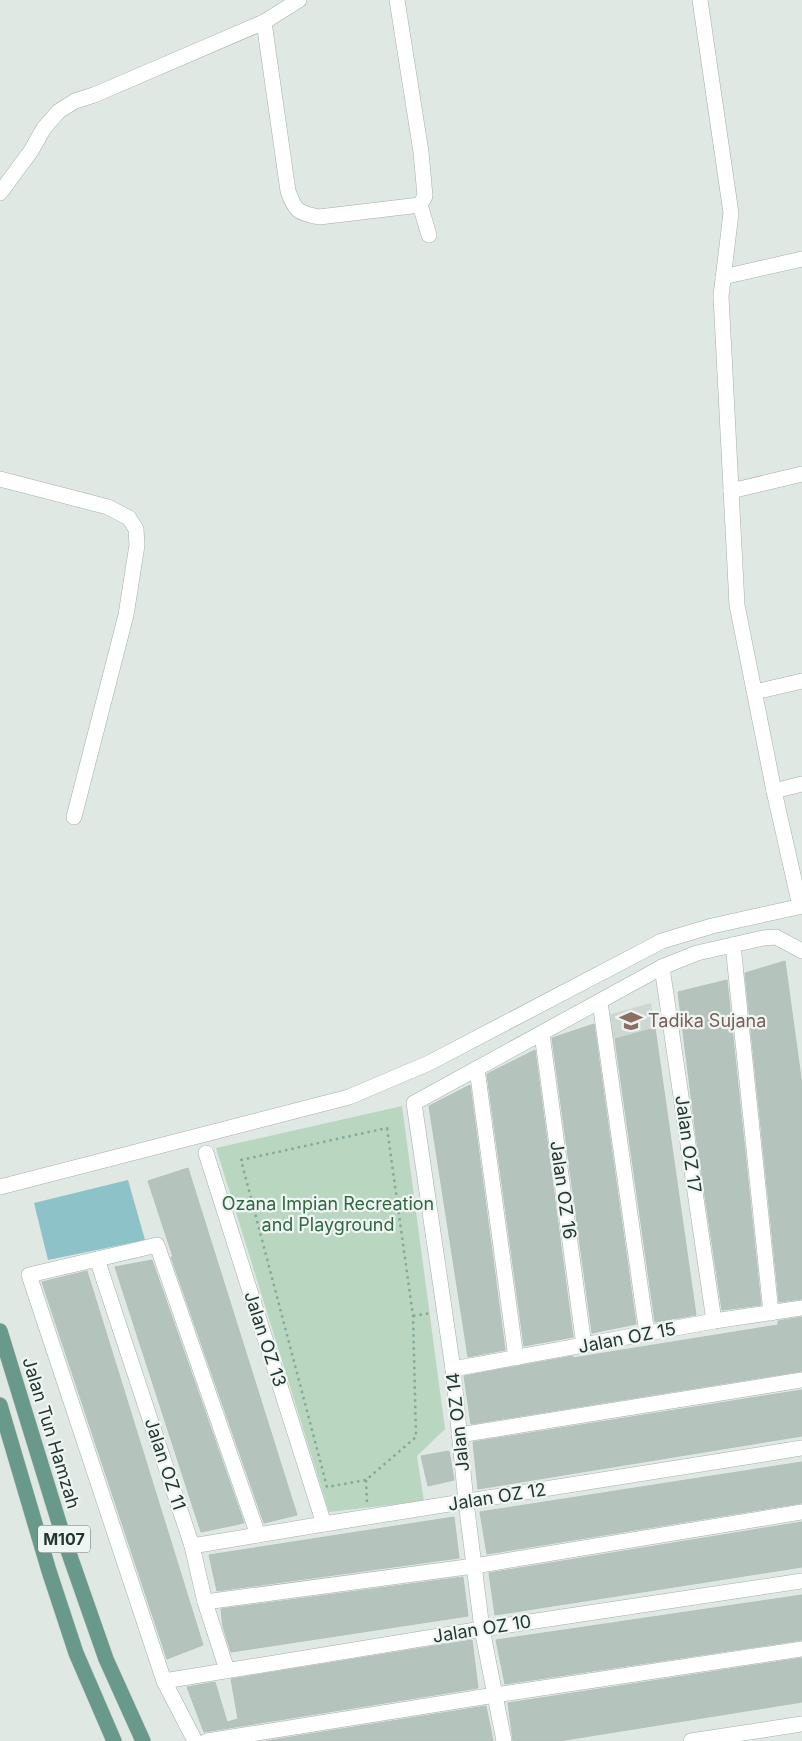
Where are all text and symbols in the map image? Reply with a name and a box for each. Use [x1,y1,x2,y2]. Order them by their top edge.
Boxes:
school or university icon: Tadika Sujana [618,1008,644,1034]
place label: Tadika Sujana [648,1010,766,1031]
street label: Jalan OZ 17 [671,1094,706,1194]
street label: Jalan OZ 16 [546,1139,581,1241]
park label: Ozana Impian Recreation and Playground [222,1193,434,1235]
street label: Jalan OZ 13 [240,1288,291,1389]
street label: Jalan OZ 15 [576,1318,677,1357]
street label: Jalan Tun Hamzah [18,1355,84,1511]
street label: Jalan OZ 14 [442,1371,473,1473]
street label: Jalan OZ 11 [141,1415,190,1512]
street label: Jalan OZ 12 [446,1478,547,1515]
road number: M107 [38,1526,90,1552]
street label: Jalan OZ 10 [431,1610,533,1647]

